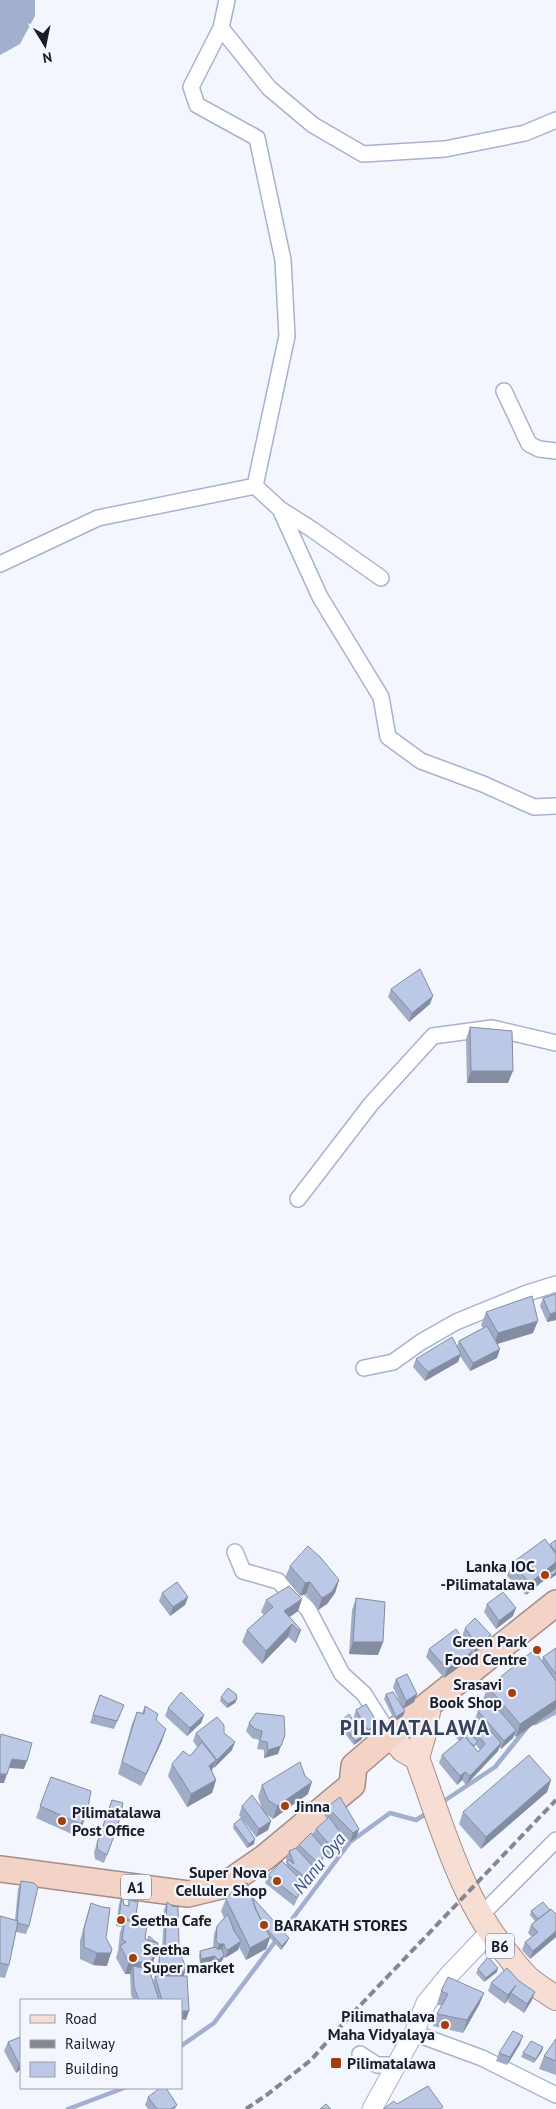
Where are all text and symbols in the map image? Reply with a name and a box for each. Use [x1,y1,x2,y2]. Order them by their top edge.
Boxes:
north arrow [20,20,70,70]
text: N [41,48,53,67]
place label: Lanka IOC -Pilimatalawa [440,1556,535,1594]
marker: Lanka IOC -Pilimatalawa [539,1569,551,1581]
place label: Green Park Food Centre [445,1631,527,1669]
marker: Green Park Food Centre [531,1644,543,1656]
place label: Srasavi Book Shop [430,1674,502,1712]
marker: Srasavi Book Shop [506,1687,518,1699]
district label: PILIMATALAWA [340,1714,490,1741]
place label: Jinna [294,1796,330,1816]
marker: Jinna [279,1800,291,1812]
place label: Pilimatalawa Post Office [72,1802,161,1840]
marker: Pilimatalawa Post Office [56,1815,68,1827]
water label: Nanu Oya [287,1828,351,1898]
place label: Super Nova Celluler Shop [176,1862,267,1900]
road number: A1 [121,1874,151,1900]
marker: Super Nova Celluler Shop [271,1875,283,1887]
place label: Seetha Cafe [131,1910,212,1930]
marker: Seetha Cafe [115,1914,127,1926]
place label: BARAKATH STORES [274,1915,407,1935]
marker: BARAKATH STORES [258,1919,270,1931]
road number: B6 [486,1934,514,1958]
place label: Seetha Super market [143,1939,235,1977]
marker: Seetha Super market [127,1952,139,1964]
legend [20,1999,182,2089]
place label: Pilimathalava Maha Vidyalaya [328,2006,435,2044]
text: Road [65,2009,97,2028]
marker: Pilimathalava Maha Vidyalaya [439,2019,451,2031]
text: Railway [65,2034,115,2053]
place label: Pilimatalawa [347,2053,436,2073]
marker: Pilimatalawa [329,2056,343,2070]
text: Building [65,2059,119,2078]

